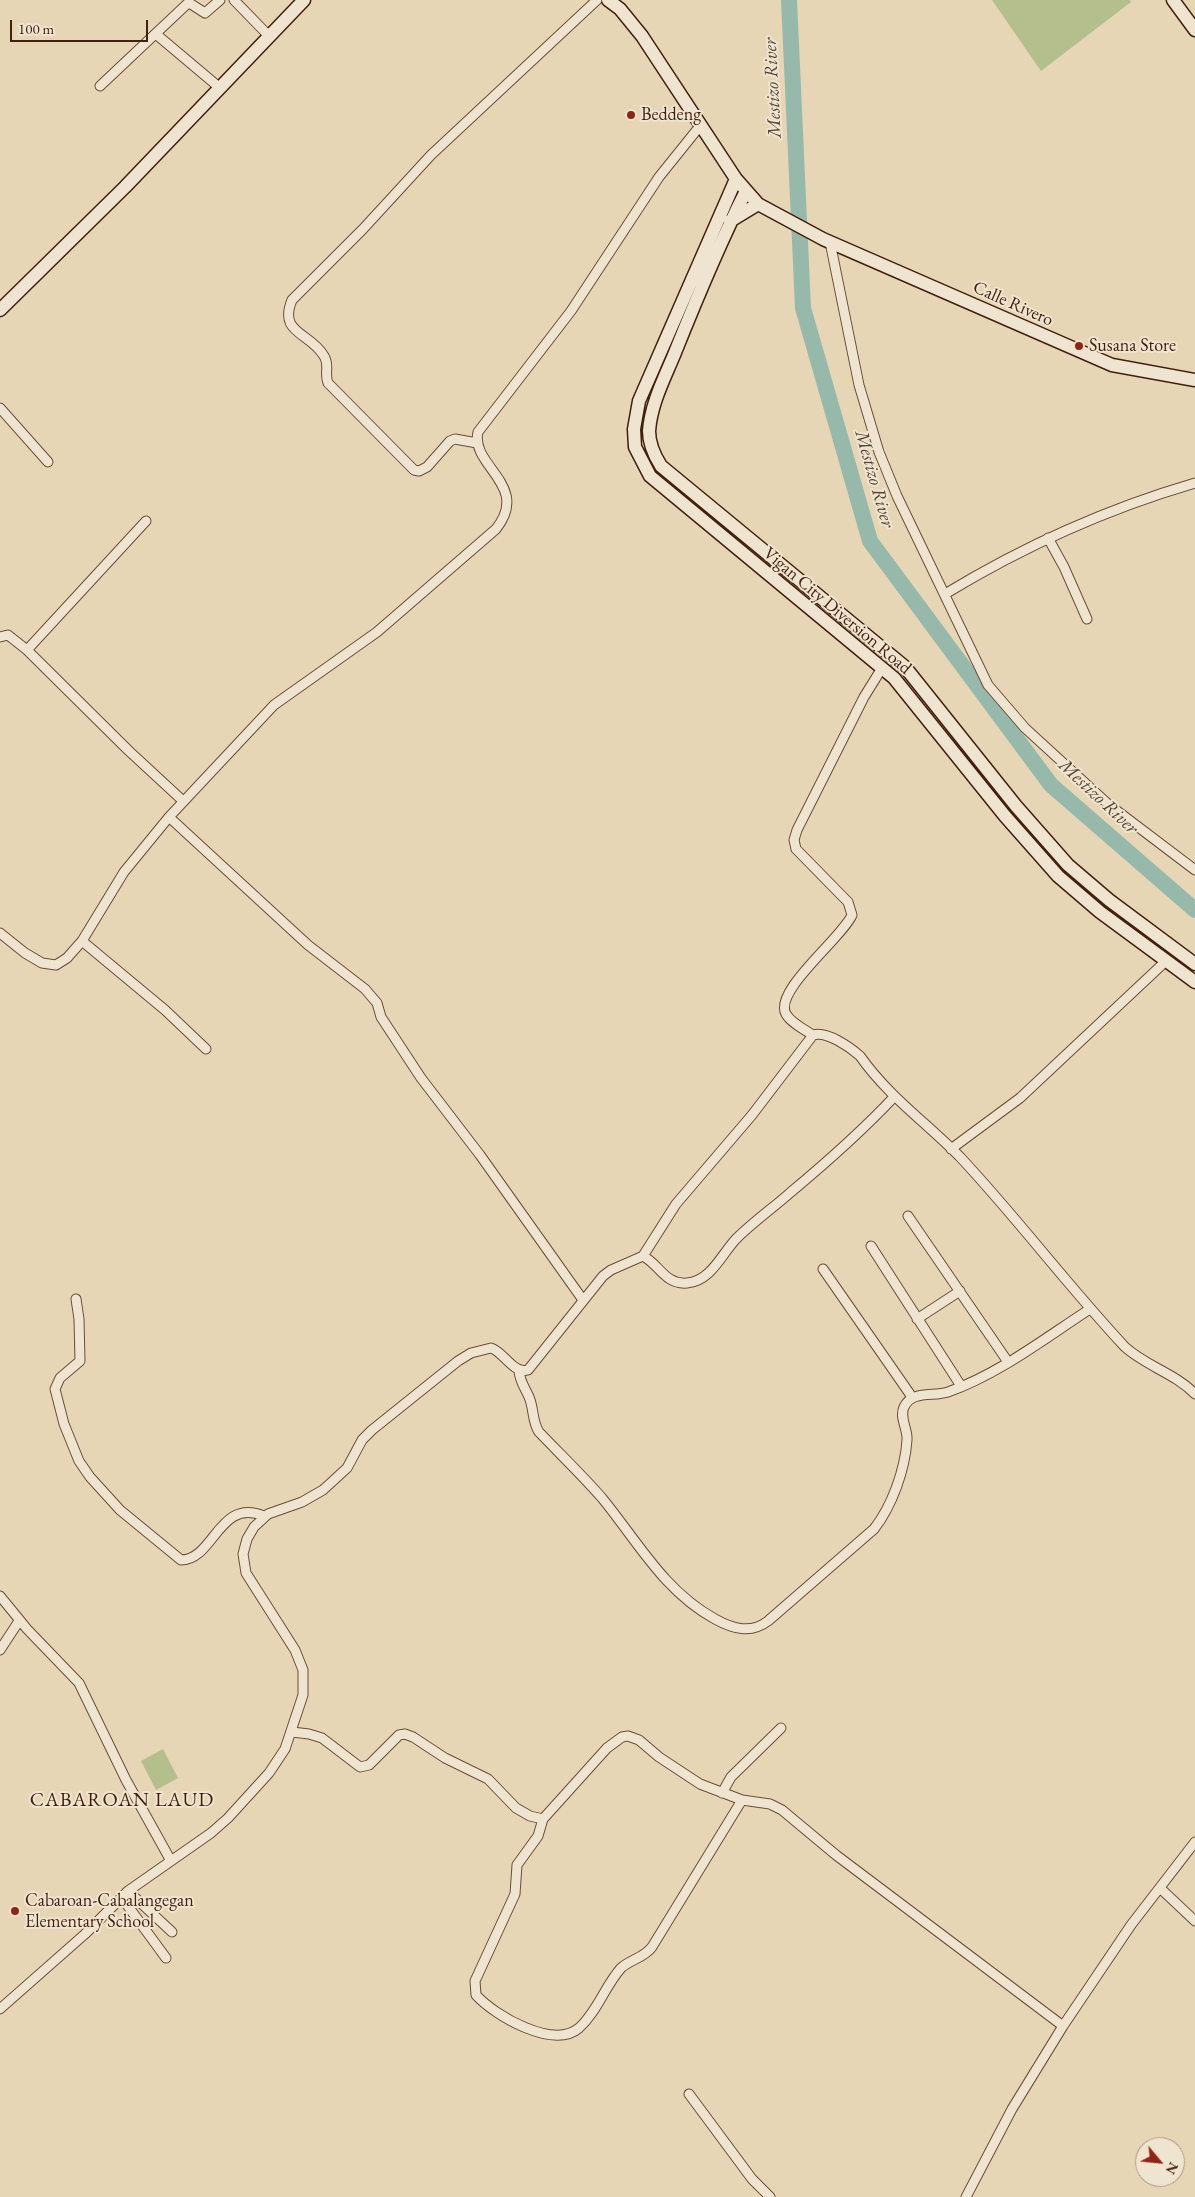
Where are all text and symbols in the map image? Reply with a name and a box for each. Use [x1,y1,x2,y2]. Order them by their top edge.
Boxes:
scale bar [12,10,150,42]
text: 100 m [18,19,54,38]
water label: Mestizo River [759,37,787,139]
place label: Beddeng [641,104,701,126]
marker: Beddeng [625,109,637,121]
street label: Calle Rivero [969,277,1057,331]
place label: Susana Store [1089,335,1176,357]
marker: Susana Store [1073,340,1085,352]
water label: Mestizo River [849,428,899,530]
street label: Vigan City Diversion Road [758,543,916,679]
water label: Mestizo River [1054,754,1142,840]
district label: CABAROAN LAUD [28,1789,216,1813]
place label: Cabaroan-Cabalangegan Elementary School [25,1890,194,1932]
marker: Cabaroan-Cabalangegan Elementary School [9,1905,21,1917]
north arrow [1135,2137,1185,2187]
text: N [1162,2159,1183,2178]

